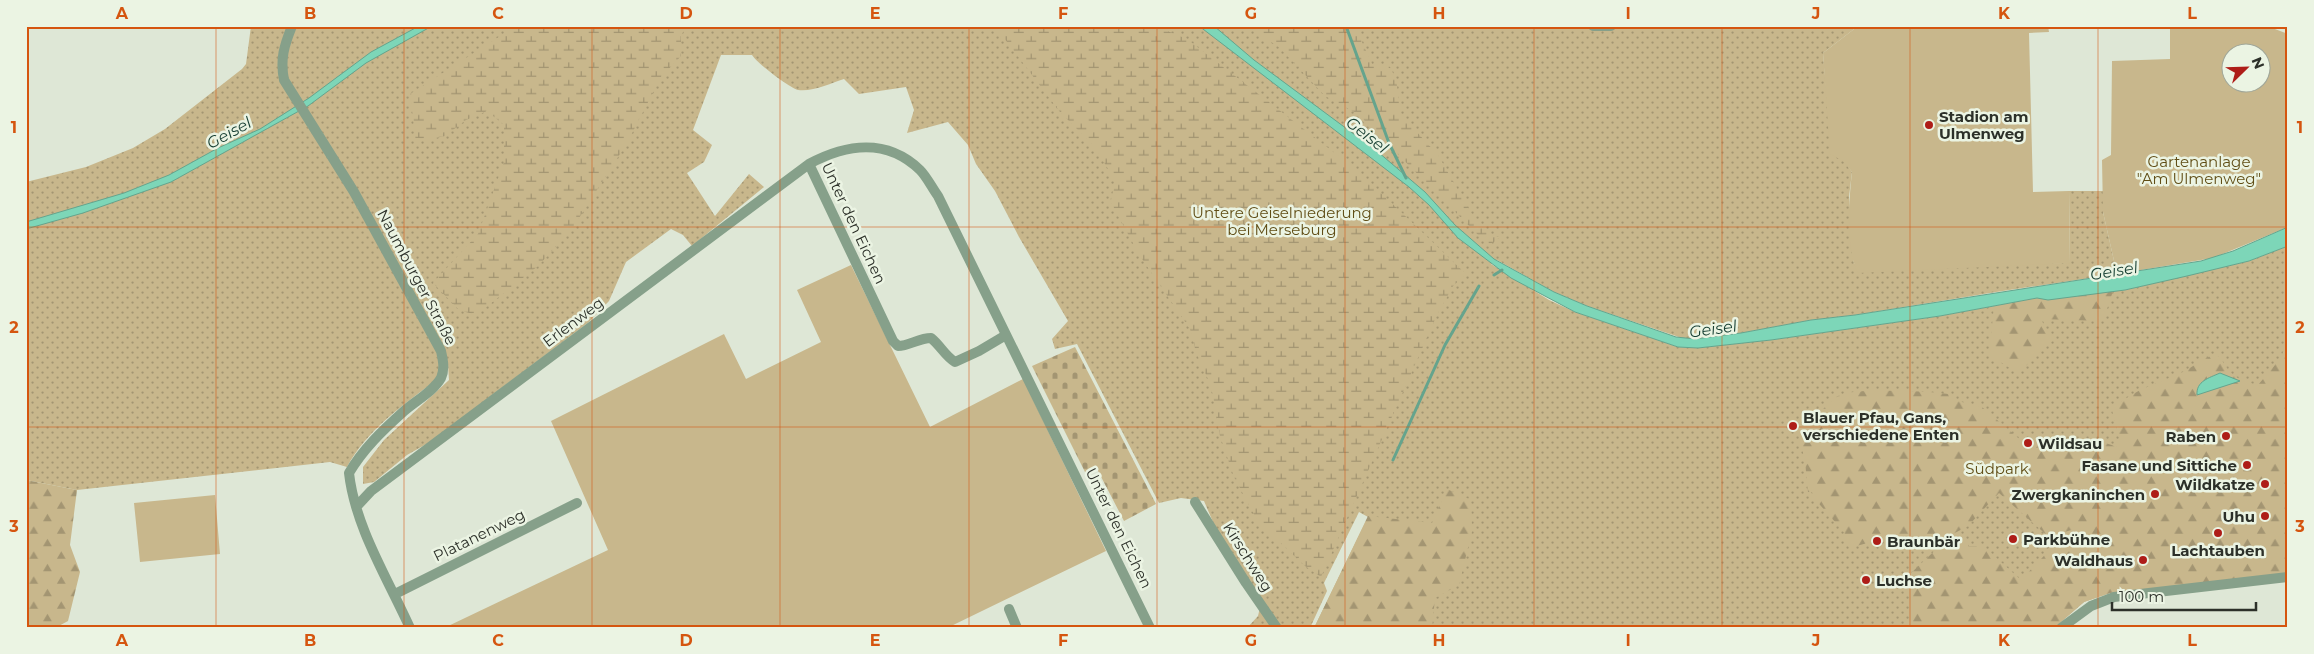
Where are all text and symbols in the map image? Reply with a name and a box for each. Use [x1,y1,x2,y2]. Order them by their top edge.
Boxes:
text: A [115,4,129,23]
text: B [304,4,316,23]
text: C [492,4,504,23]
text: D [679,4,693,23]
text: E [870,4,880,23]
text: F [1058,4,1068,23]
text: G [1245,4,1257,23]
text: H [1433,4,1445,23]
text: I [1625,4,1631,23]
text: J [1811,4,1820,23]
text: K [1998,4,2011,23]
text: L [2187,4,2197,23]
north arrow [2222,42,2272,92]
text: N [2247,54,2268,72]
place label: Stadion am Ulmenweg [1939,107,2028,143]
water label: Geisel [203,113,255,153]
water label: Geisel [1342,113,1392,158]
text: 1 [11,118,17,137]
text: 1 [2297,118,2303,137]
marker: Stadion am Ulmenweg [1923,119,1935,131]
park label: Gartenanlage "Am Ulmenweg" [2137,152,2261,188]
street label: Unter den Eichen [818,159,890,287]
park label: Untere Geiselniederung bei Merseburg [1192,203,1372,239]
street label: Naumburger Straße [373,206,461,348]
water label: Geisel [2089,258,2140,284]
street label: Erlenweg [539,293,607,351]
water label: Geisel [1688,316,1739,342]
text: 2 [9,318,19,337]
text: 2 [2295,318,2305,337]
place label: Blauer Pfau, Gans, verschiedene Enten [1802,408,1959,444]
marker: Blauer Pfau, Gans, verschiedene Enten [1787,420,1799,432]
place label: Raben [2166,427,2216,446]
marker: Raben [2220,430,2232,442]
place label: Wildsau [2038,434,2102,453]
marker: Wildsau [2022,437,2034,449]
place label: Fasane und Sittiche [2081,456,2237,475]
park label: Südpark [1965,459,2029,478]
marker: Fasane und Sittiche [2241,459,2253,471]
street label: Unter den Eichen [1082,465,1156,591]
place label: Wildkatze [2175,475,2255,494]
marker: Wildkatze [2259,478,2271,490]
place label: Zwergkaninchen [2012,485,2145,504]
marker: Zwergkaninchen [2149,488,2161,500]
street label: Platanenweg [430,505,528,565]
place label: Uhu [2223,507,2255,526]
marker: Uhu [2259,510,2271,522]
text: 3 [8,517,19,536]
text: 3 [2294,517,2305,536]
street label: Kirschweg [1219,519,1277,595]
marker: Lachtauben [2212,527,2224,539]
place label: Parkbühne [2023,530,2110,549]
place label: Braunbär [1887,532,1961,551]
marker: Parkbühne [2007,533,2019,545]
marker: Braunbär [1871,535,1883,547]
place label: Lachtauben [2171,541,2265,560]
place label: Waldhaus [2054,551,2133,570]
marker: Waldhaus [2137,554,2149,566]
place label: Luchse [1876,571,1932,590]
marker: Luchse [1860,574,1872,586]
scale bar [2112,579,2255,611]
text: 100 m [2119,587,2164,606]
text: A [115,631,129,650]
text: B [304,631,316,650]
text: C [492,631,504,650]
text: D [679,631,693,650]
text: E [870,631,880,650]
text: F [1058,631,1068,650]
text: G [1245,631,1257,650]
text: H [1433,631,1445,650]
text: I [1625,631,1631,650]
text: J [1811,631,1820,650]
text: K [1998,631,2011,650]
text: L [2187,631,2197,650]

